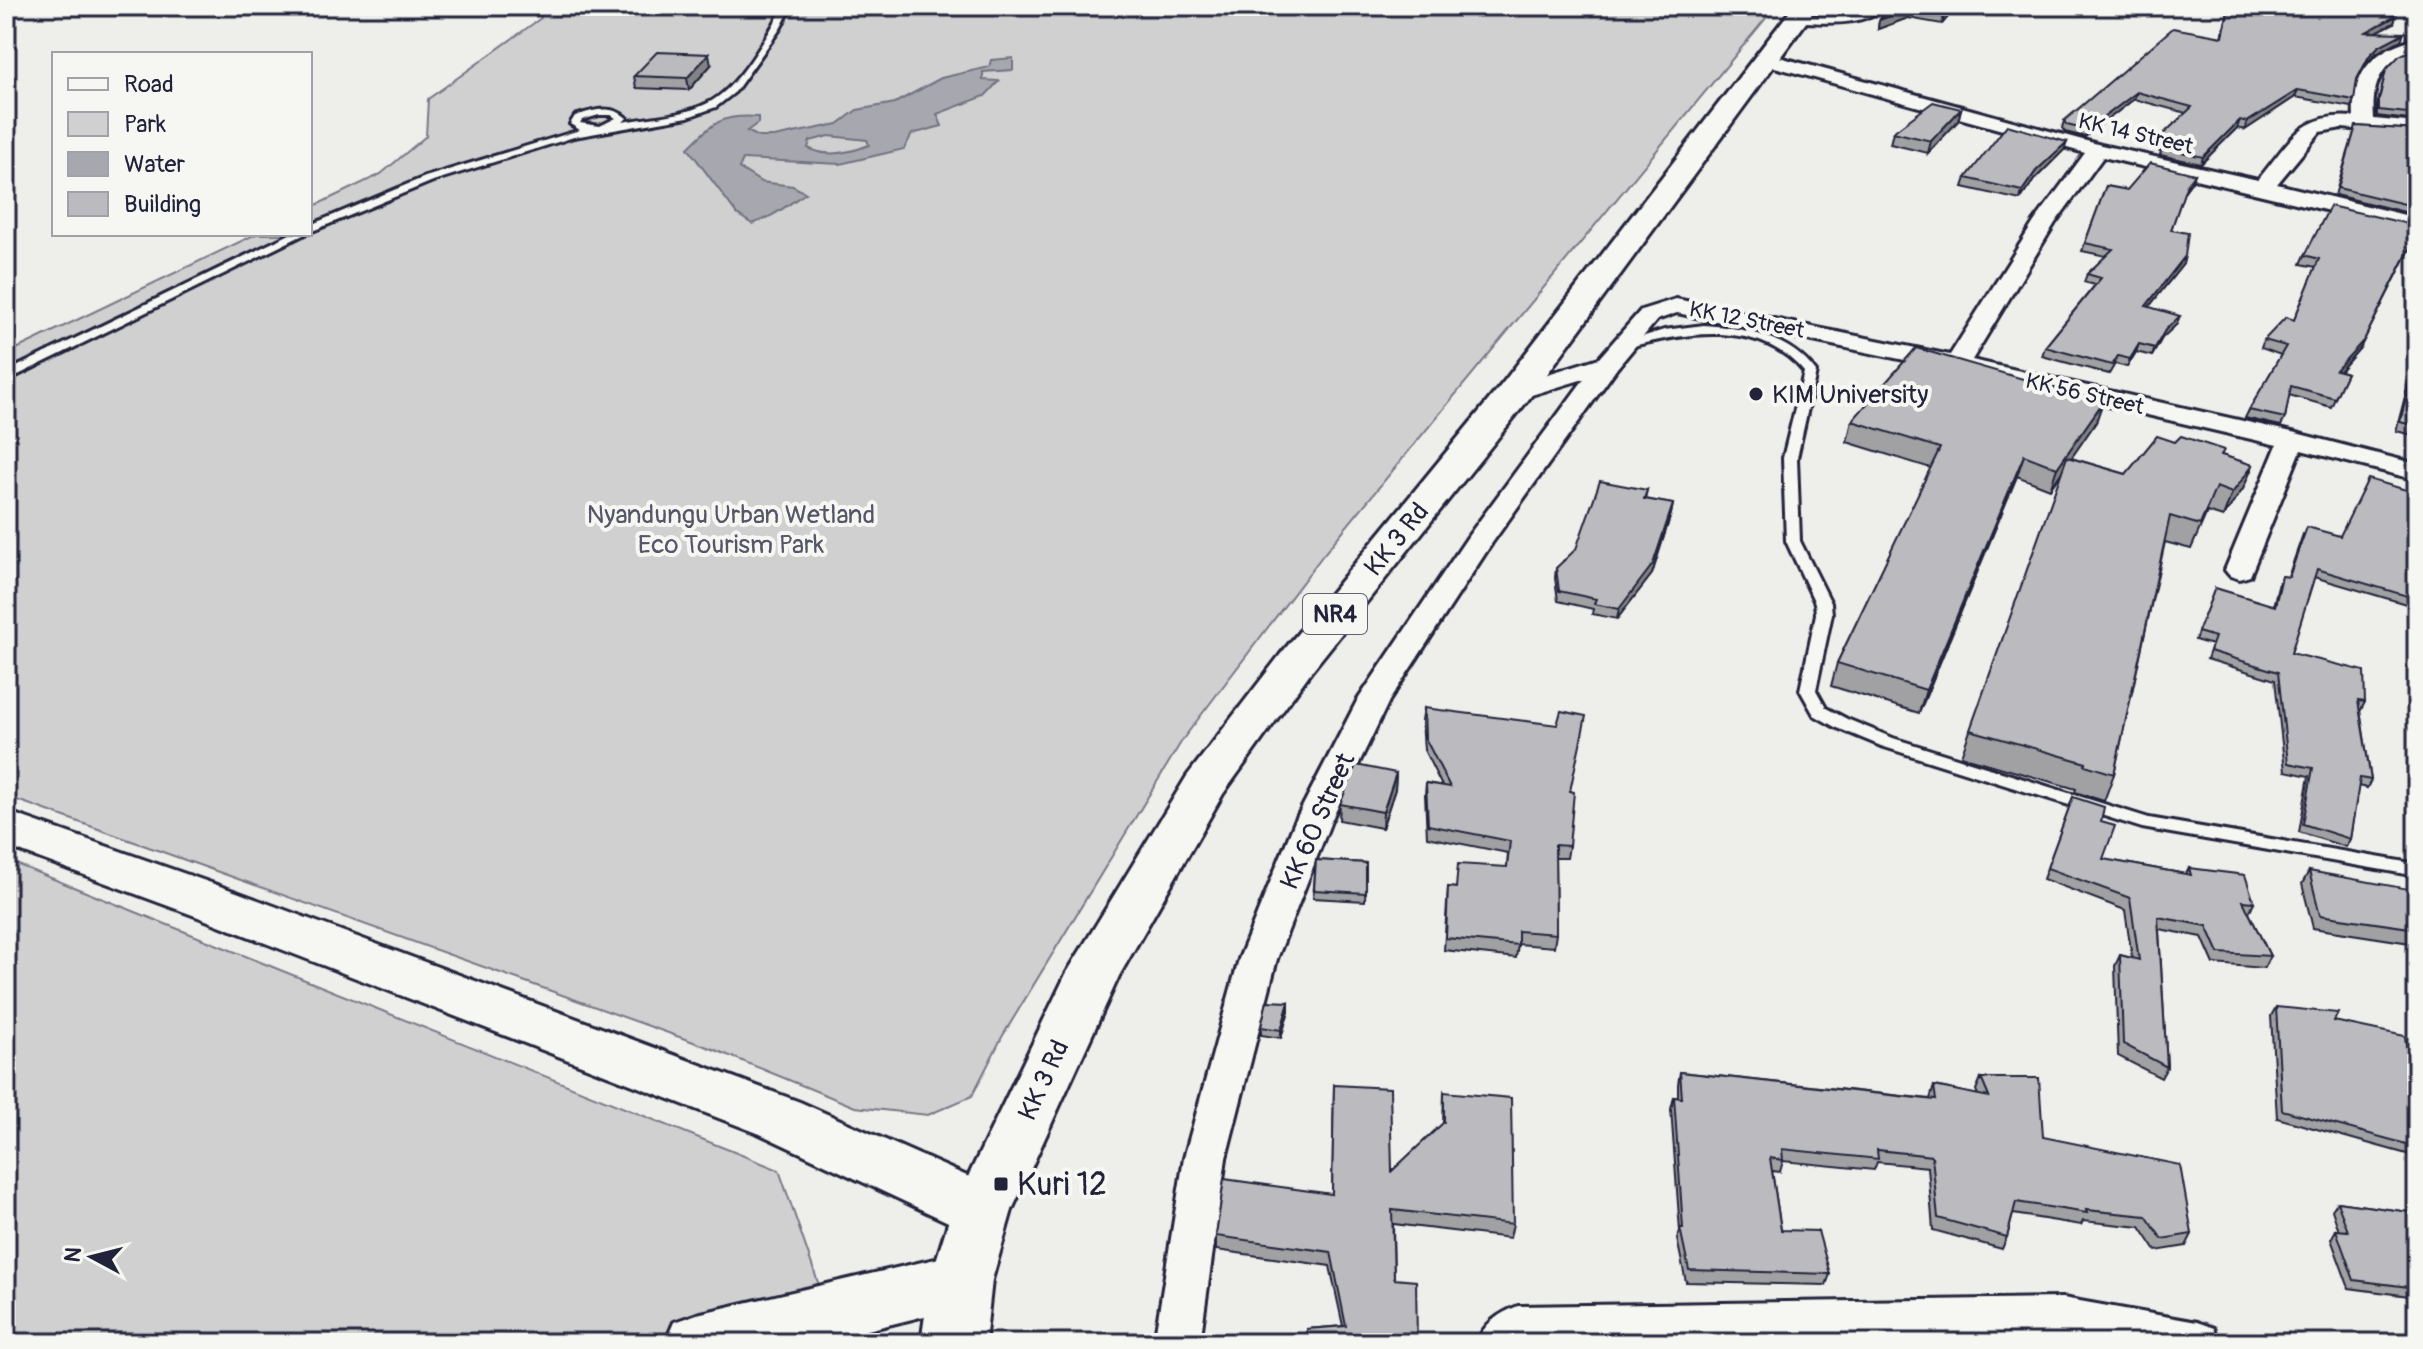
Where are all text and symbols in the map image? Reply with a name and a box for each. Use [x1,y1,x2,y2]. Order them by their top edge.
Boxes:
legend [52,52,312,236]
text: Road [124,70,174,99]
street label: KK 14 Street [2076,107,2196,161]
text: Park [124,110,166,139]
text: Water [124,150,185,179]
text: Building [124,190,201,219]
street label: KK 12 Street [1687,295,1807,345]
street label: KK 56 Street [2023,367,2147,421]
place label: KIM University [1772,379,1928,411]
marker: KIM University [1747,385,1765,403]
street label: KK 3 Rd [1358,497,1436,583]
park label: Nyandungu Urban Wetland Eco Tourism Park [587,499,875,561]
road number: NR4 [1303,594,1367,634]
street label: KK 60 Street [1274,748,1362,895]
street label: KK 3 Rd [1011,1035,1076,1126]
place label: Kuri 12 [1017,1165,1107,1205]
marker: Kuri 12 [992,1175,1010,1193]
north arrow [52,1217,132,1297]
text: N [58,1245,88,1264]

